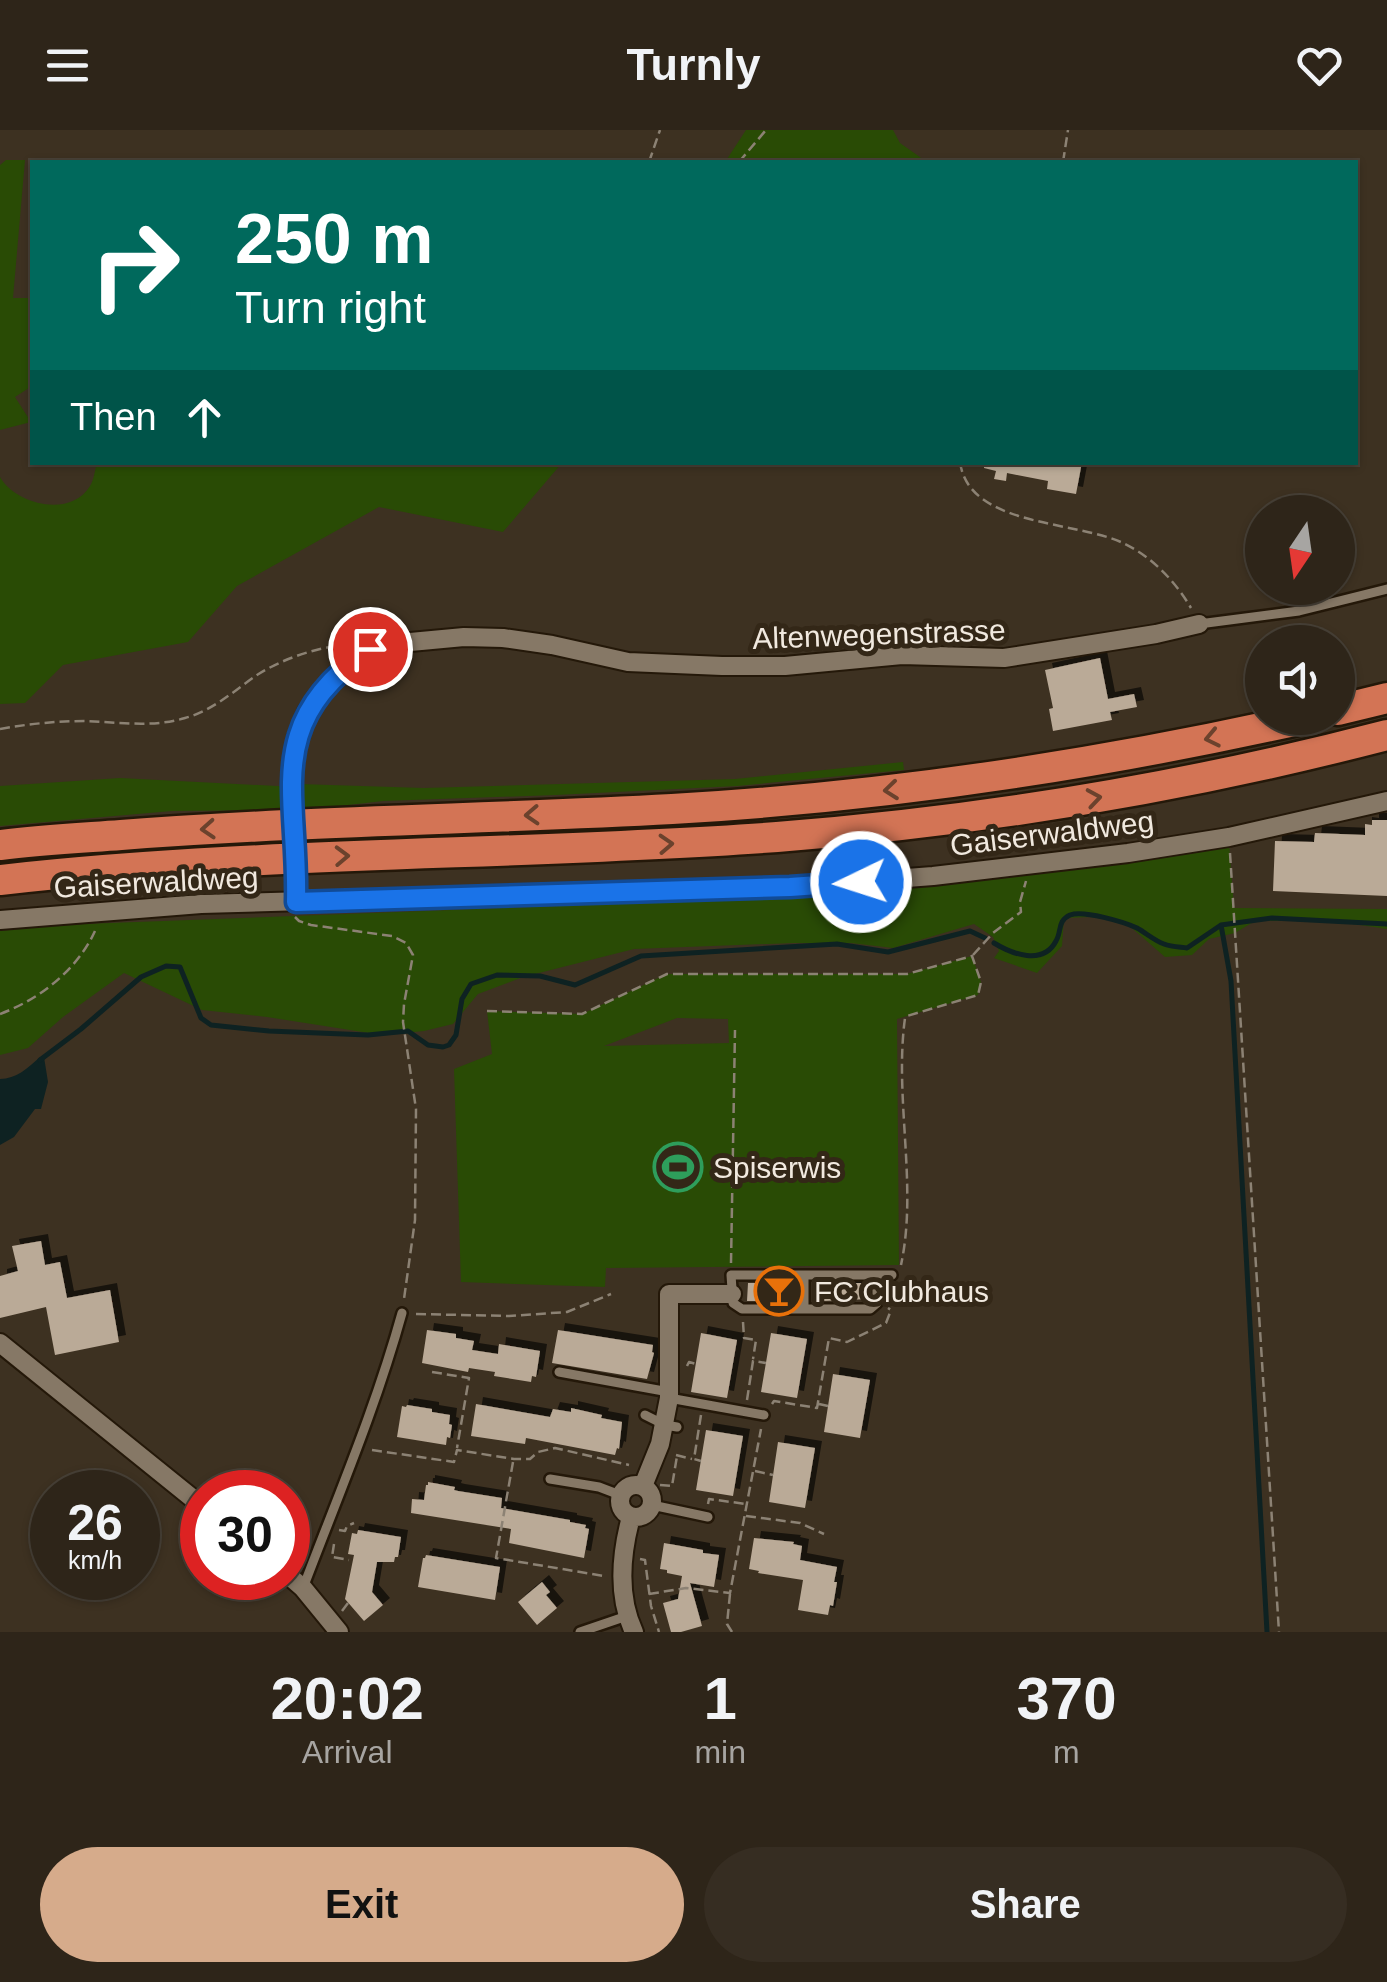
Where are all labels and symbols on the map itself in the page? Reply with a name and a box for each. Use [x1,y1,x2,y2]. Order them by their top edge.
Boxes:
north arrow [1245,495,1355,605]
pin [328,607,413,692]
street label: Altenwegenstrasse [752,613,1006,655]
one-way arrow [1204,727,1221,748]
one-way arrow [883,779,899,800]
one-way arrow [1085,788,1102,809]
one-way arrow [524,804,540,825]
street label: Gaiserwaldweg [948,804,1156,862]
one-way arrow [199,817,215,839]
position arrow [809,830,913,934]
one-way arrow [659,833,675,854]
one-way arrow [334,845,350,866]
street label: Gaiserwaldweg [53,860,259,904]
sports icon: Spiserwis [652,1141,704,1193]
place label: Spiserwis [713,1151,841,1184]
bar icon: FC Clubhaus [753,1265,805,1317]
place label: FC Clubhaus [814,1275,989,1308]
speed limit sign: 30 [180,1470,310,1600]

